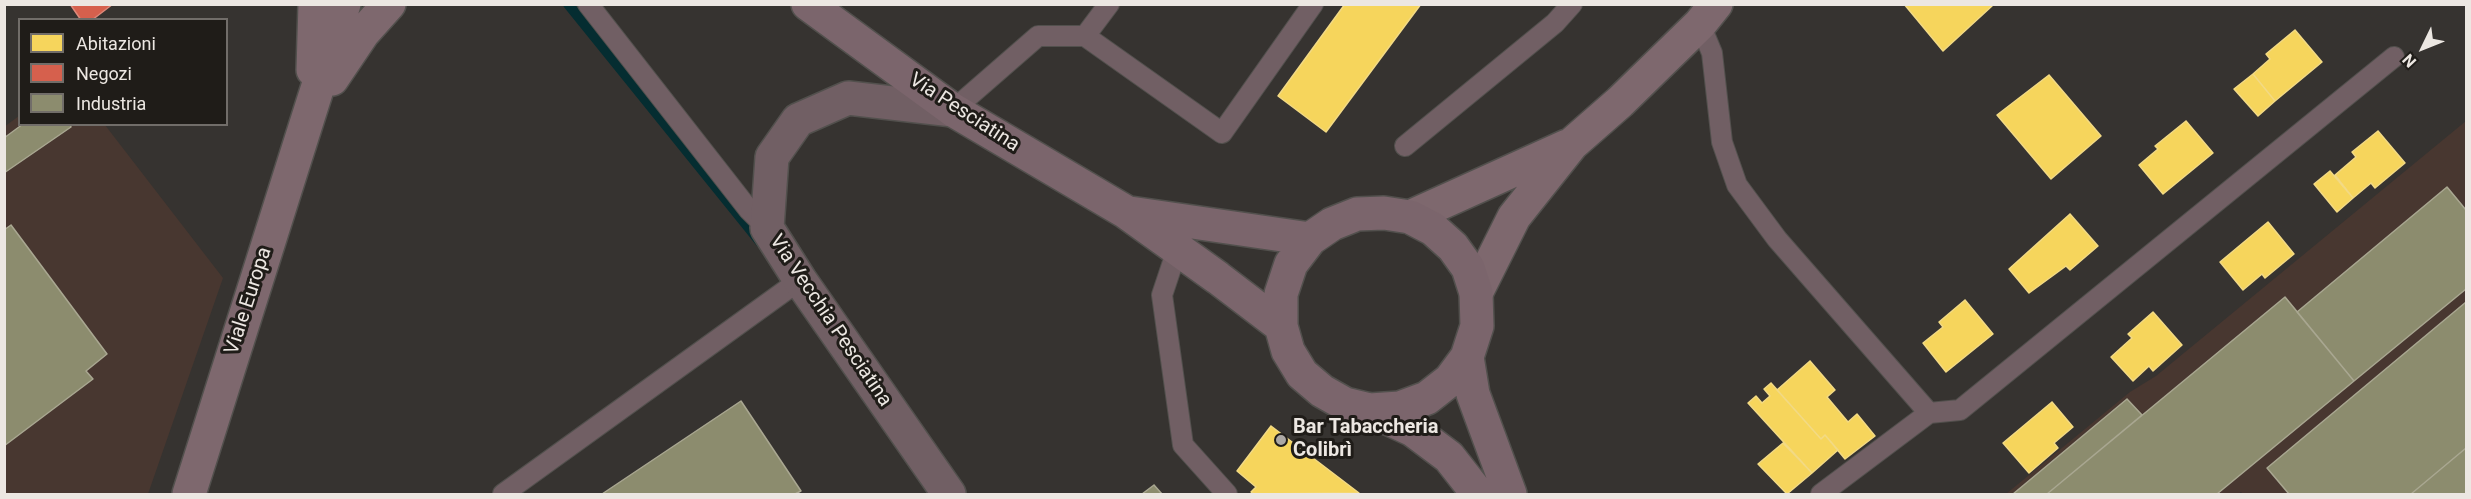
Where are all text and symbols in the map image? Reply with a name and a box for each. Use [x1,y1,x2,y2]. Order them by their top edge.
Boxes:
legend [18,18,228,126]
north arrow [2393,18,2453,78]
text: Abitazioni [76,33,156,54]
text: N [2399,50,2420,71]
text: Negozi [76,63,132,84]
street label: Via Pesciatina [904,69,1024,157]
text: Industria [76,93,146,114]
street label: Via Vecchia Pesciatina [764,231,896,411]
street label: Viale Europa [220,244,278,358]
place label: Bar Tabaccheria Colibrì [1293,416,1439,463]
marker: Bar Tabaccheria Colibrì [1274,433,1288,447]

